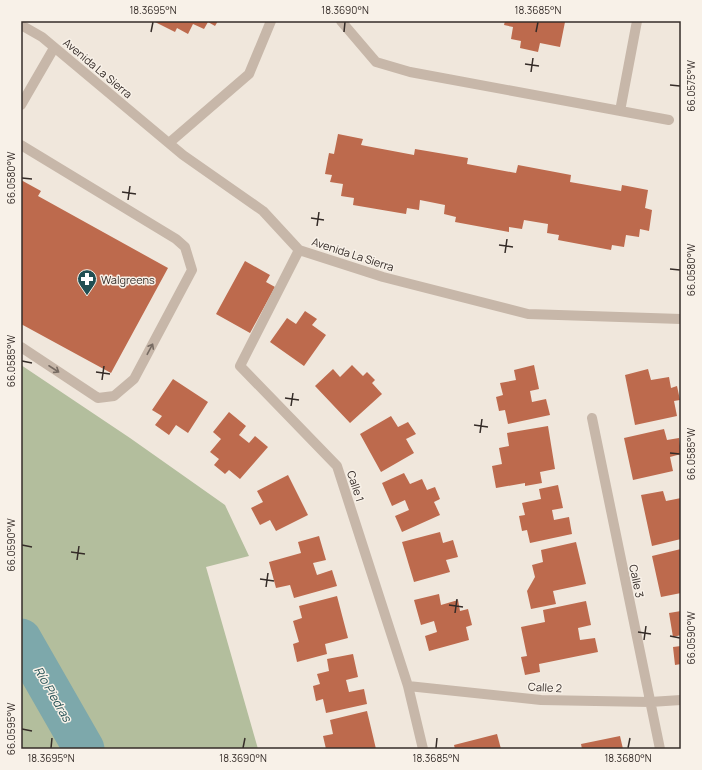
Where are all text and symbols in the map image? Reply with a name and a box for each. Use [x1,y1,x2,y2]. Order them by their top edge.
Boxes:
text: 18.3695°N [129,3,177,17]
text: 18.3690°N [321,3,369,17]
text: 18.3685°N [515,3,562,17]
street label: Avenida La Sierra [60,35,136,101]
text: 66.0575°W [684,60,698,112]
text: 66.0580°W [4,151,18,204]
street label: Avenida La Sierra [310,234,396,274]
text: 66.0580°W [684,243,698,296]
pharmacy icon: Walgreens [76,268,98,296]
place label: Walgreens [101,272,155,287]
text: 66.0585°W [4,334,18,387]
one-way arrow [147,343,155,355]
one-way arrow [48,365,59,373]
text: 66.0585°W [684,427,698,480]
street label: Calle 1 [344,468,368,504]
text: 66.0590°W [4,518,18,571]
street label: Calle 3 [626,563,648,599]
text: 66.0590°W [684,611,698,664]
water label: Río Piedras [30,663,76,726]
street label: Calle 2 [528,679,562,695]
text: 66.0595°W [4,702,18,755]
text: 18.3695°N [27,751,75,765]
text: 18.3690°N [219,751,267,765]
text: 18.3685°N [413,751,460,765]
text: 18.3680°N [604,751,652,765]

